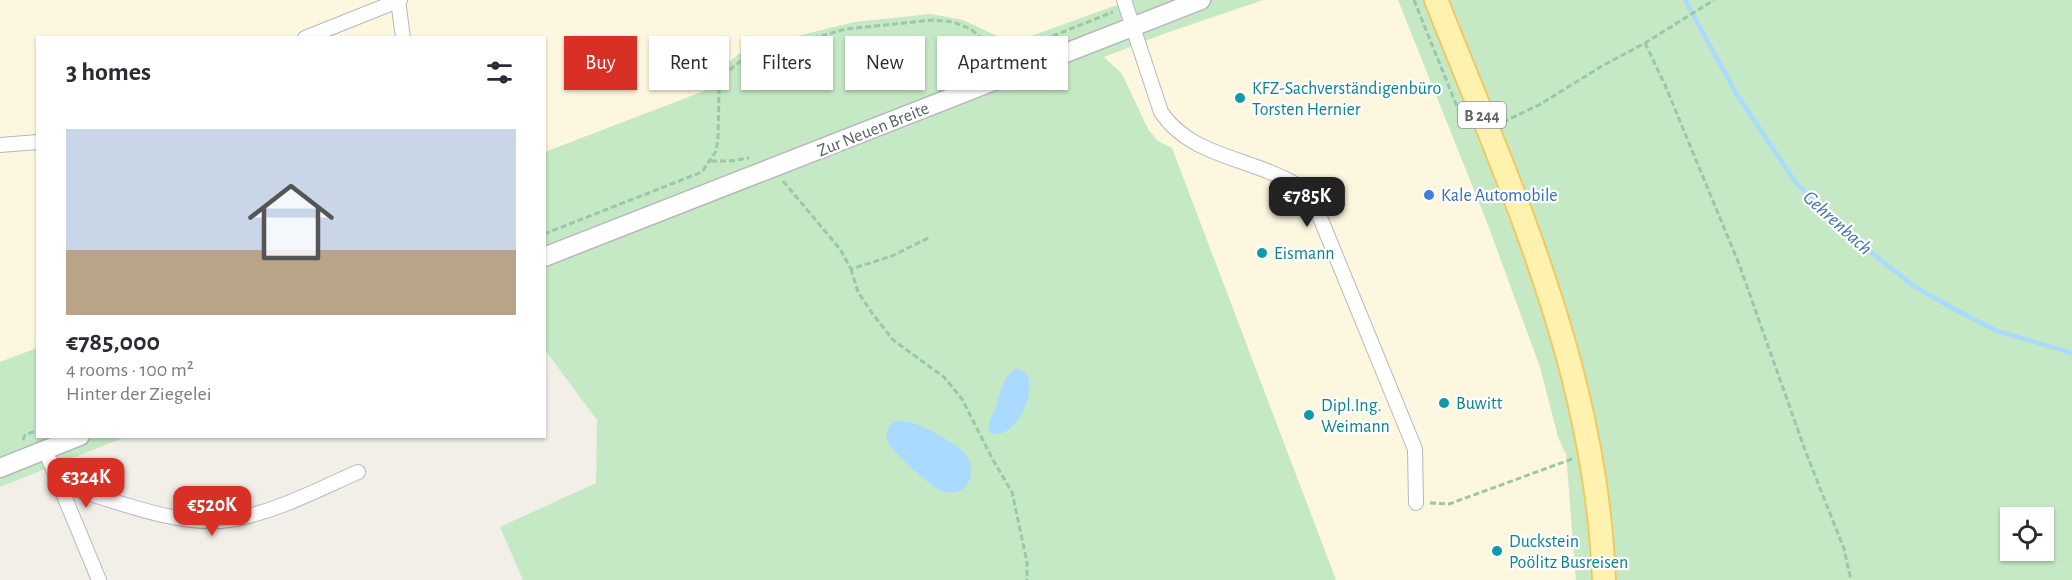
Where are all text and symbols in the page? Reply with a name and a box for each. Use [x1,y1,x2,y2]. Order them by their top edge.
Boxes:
chip: Buy [564,36,637,90]
chip: Rent [649,36,729,90]
chip: Filters [741,36,833,90]
chip: New [845,36,925,90]
chip: Apartment [937,36,1068,90]
icon: filters [483,56,516,89]
text: 3 homes [66,59,151,85]
place label: KFZ-Sachverständigenbüro Torsten Hernier [1252,80,1441,119]
marker: KFZ-Sachverständigenbüro Torsten Hernier [1233,91,1247,105]
street label: Zur Neuen Breite [815,99,932,161]
road number: B 244 [1458,102,1506,128]
icon: home [237,168,345,276]
pin: €785K [1265,177,1349,228]
text: €785K [1283,186,1331,206]
place label: Kale Automobile [1441,187,1558,205]
water label: Gehrenbach [1799,187,1876,259]
marker: Kale Automobile [1422,188,1436,202]
place label: Eismann [1274,245,1335,263]
marker: Eismann [1255,246,1269,260]
text: €785,000 [66,329,160,355]
text: 4 rooms · 100 m² [66,360,194,380]
text: Hinter der Ziegelei [66,384,212,404]
place label: Buwitt [1456,395,1503,413]
marker: Buwitt [1437,396,1451,410]
place label: Dipl.Ing. Weimann [1321,397,1390,436]
marker: Dipl.Ing. Weimann [1302,408,1316,422]
pin: €324K [44,458,128,509]
text: €324K [61,467,111,487]
pin: €520K [170,486,254,537]
text: €520K [187,495,237,515]
map controls [2000,507,2054,561]
button: locate [2000,507,2054,561]
place label: Duckstein Poölitz Busreisen [1509,533,1628,572]
marker: Duckstein Poölitz Busreisen [1490,544,1504,558]

